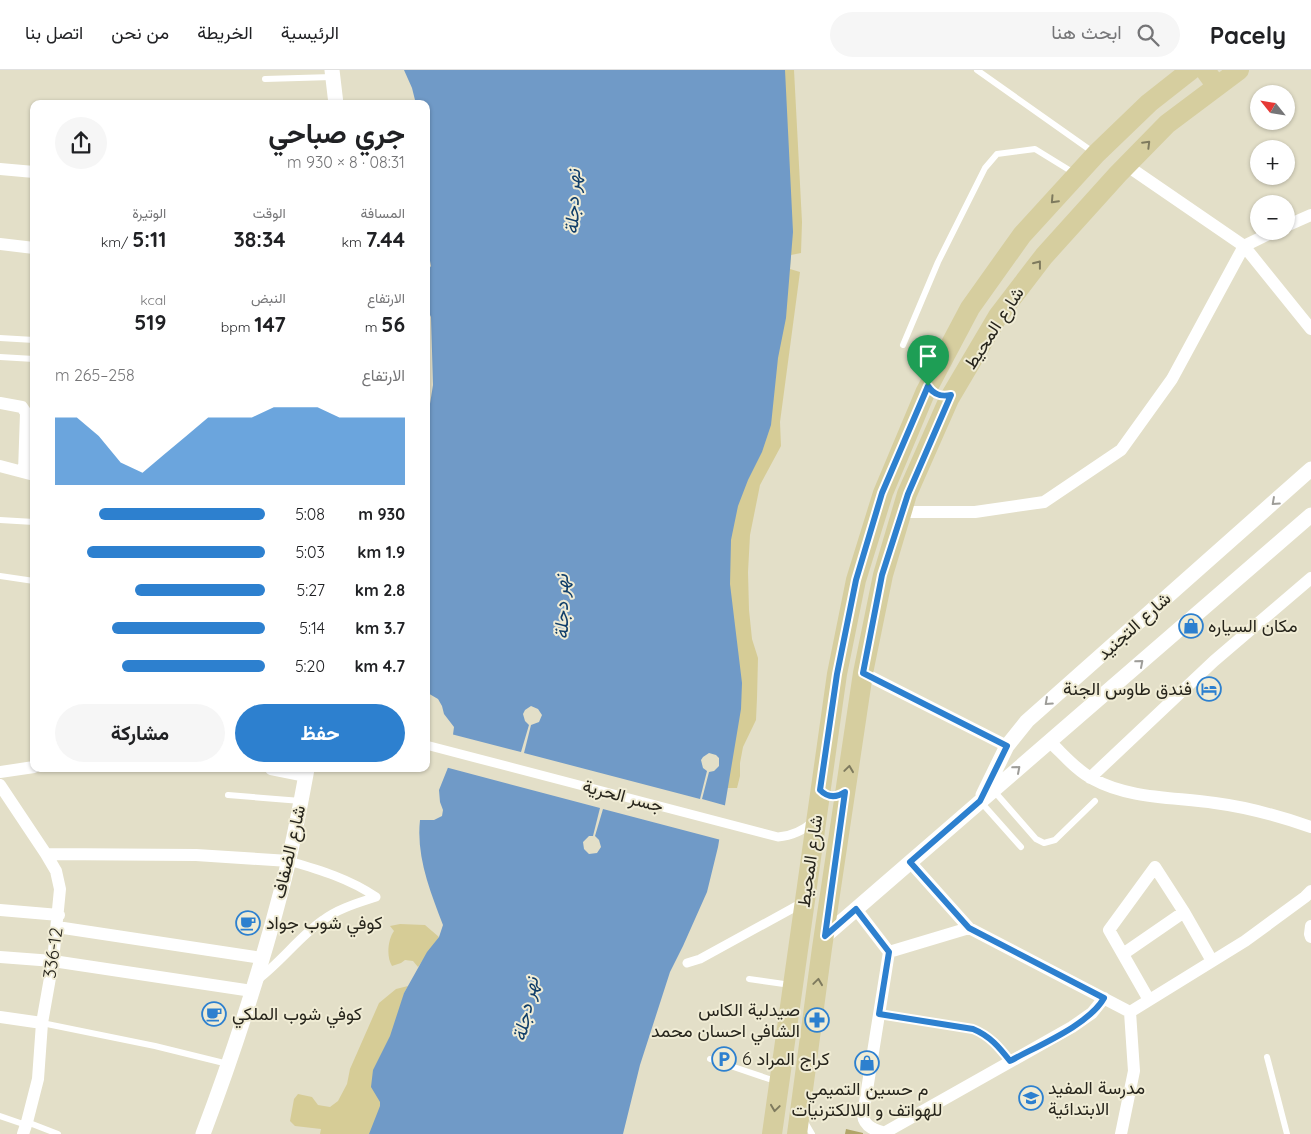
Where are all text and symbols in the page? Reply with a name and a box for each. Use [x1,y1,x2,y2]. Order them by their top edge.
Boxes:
search box [830,12,1180,57]
text: ابحث هنا [1051,20,1122,44]
text: Pacely [1210,20,1286,50]
text: اتصل بنا [25,21,83,44]
text: من نحن [111,21,169,44]
text: الخريطة [197,21,253,44]
text: الرئيسية [281,21,339,44]
icon: search [1134,21,1162,49]
north arrow [1250,85,1295,130]
map controls [1250,85,1295,240]
text: جري صباحي [268,115,405,150]
button: share [55,117,107,169]
button: + [1250,140,1295,185]
one-way arrow [1142,141,1151,150]
text: 08:31 · 8 × 930 m [287,152,405,172]
water label: نهر دجلة [559,167,585,235]
one-way arrow [1051,194,1060,203]
button: − [1250,195,1295,240]
text: الوتيرة [132,204,166,222]
text: الوقت [253,204,286,222]
text: المسافة [361,204,405,222]
text: 5:11 [132,226,166,252]
text: 38:34 [234,226,286,252]
text: 7.44 [366,226,405,252]
text: /km [101,233,132,251]
text: km [342,233,366,251]
one-way arrow [1033,261,1041,270]
street label: شارع المحيط [959,282,1029,374]
text: النبض [251,289,286,307]
text: الارتفاع [367,289,405,307]
text: kcal [140,291,166,309]
text: 519 [134,309,166,335]
text: 147 [254,311,286,337]
text: 56 [381,311,405,337]
text: bpm [221,318,254,336]
text: m [365,318,381,336]
pin [907,335,949,386]
icon: arrive [914,342,942,370]
text: 258–265 m [55,365,135,385]
text: الارتفاع [362,365,405,385]
one-way arrow [1271,496,1280,505]
text: 5:08 [295,504,325,524]
text: 930 m [358,504,405,524]
text: 5:03 [295,542,325,562]
text: 1.9 km [357,542,405,562]
water label: نهر دجلة [549,573,573,640]
text: 5:27 [297,580,325,600]
text: 2.8 km [355,580,405,600]
street label: شارع التجنيد [1092,587,1176,665]
shop icon: مكان السياره [1178,613,1204,639]
place label: مكان السياره [1208,614,1298,637]
text: 5:14 [299,618,325,638]
text: 3.7 km [355,618,405,638]
text: 5:20 [295,656,325,676]
text: 4.7 km [354,656,405,676]
one-way arrow [1135,660,1144,669]
hotel icon: فندق طاوس الجنة [1196,676,1222,702]
place label: فندق طاوس الجنة [1063,677,1192,700]
one-way arrow [1045,697,1054,706]
button: مشاركة [55,704,225,762]
button: حفظ [235,704,405,762]
one-way arrow [843,765,854,773]
one-way arrow [1012,766,1021,775]
street label: جسر الحرية [580,774,666,817]
street label: شارع الضفاف [267,803,311,901]
street label: شارع المحيط [792,813,828,909]
cafe icon: كوفي شوب جواد [235,910,261,936]
place label: كوفي شوب جواد [266,911,383,938]
street label: 336-12 [38,926,67,980]
water label: نهر دجلة [506,973,544,1043]
one-way arrow [812,977,823,985]
place label: صيدلية الكاس الشافي احسان محمد [651,998,800,1046]
cafe icon: كوفي شوب الملكي [201,1001,227,1027]
place label: كوفي شوب الملكي [232,1002,362,1029]
pharmacy icon: صيدلية الكاس الشافي احسان محمد [804,1007,830,1033]
parking icon: كراج المراد 6 [711,1046,737,1072]
place label: كراج المراد 6 [742,1047,830,1071]
shop icon: م حسين التميمي للهواتف و اللالكترنيات [854,1050,880,1076]
place label: مدرسة المفيد الابتدائية [1048,1076,1145,1120]
place label: م حسين التميمي للهواتف و اللالكترنيات [792,1077,943,1121]
school or university icon: مدرسة المفيد الابتدائية [1018,1085,1044,1111]
one-way arrow [771,1104,781,1113]

